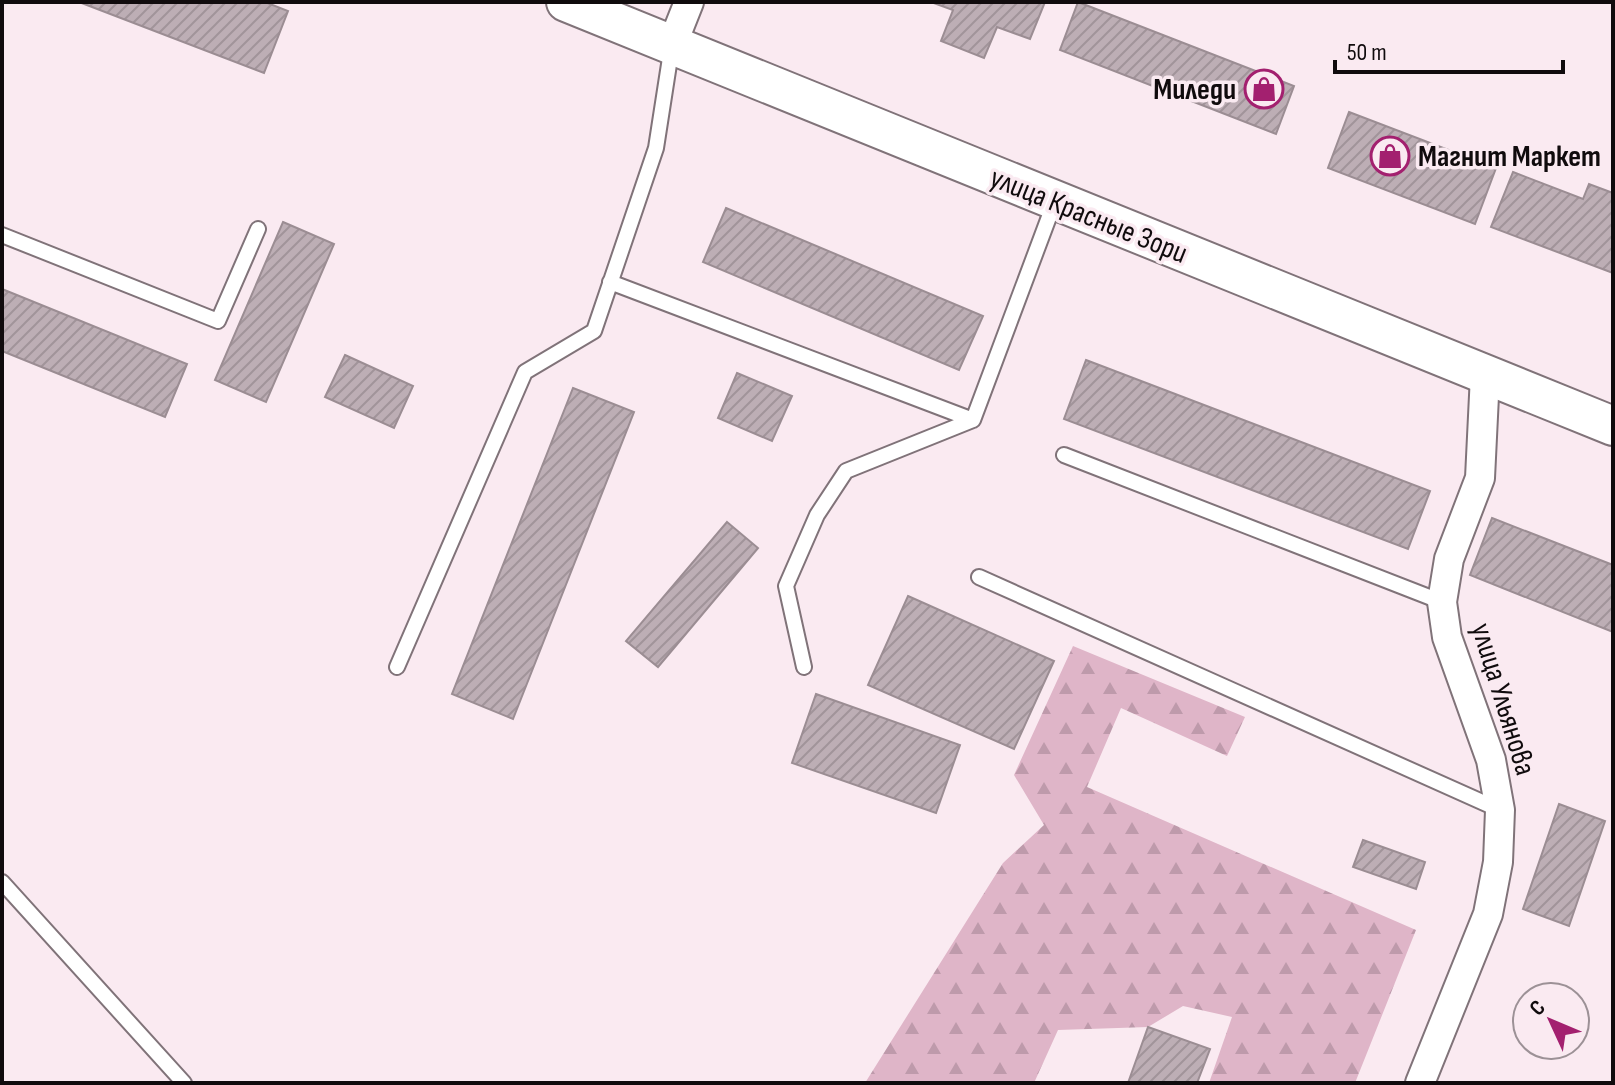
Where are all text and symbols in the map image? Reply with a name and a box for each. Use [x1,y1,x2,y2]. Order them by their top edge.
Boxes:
scale bar [1335,24,1563,74]
text: 50 m [1347,38,1387,67]
shop icon: Миледи [1243,68,1285,110]
place label: Миледи [1153,72,1236,108]
shop icon: Магнит Маркет [1369,135,1411,177]
place label: Магнит Маркет [1418,139,1601,175]
street label: улица Красные Зори [985,160,1193,272]
street label: улица Ульянова [1463,619,1543,780]
north arrow [1511,981,1591,1061]
text: С [1524,995,1551,1022]

